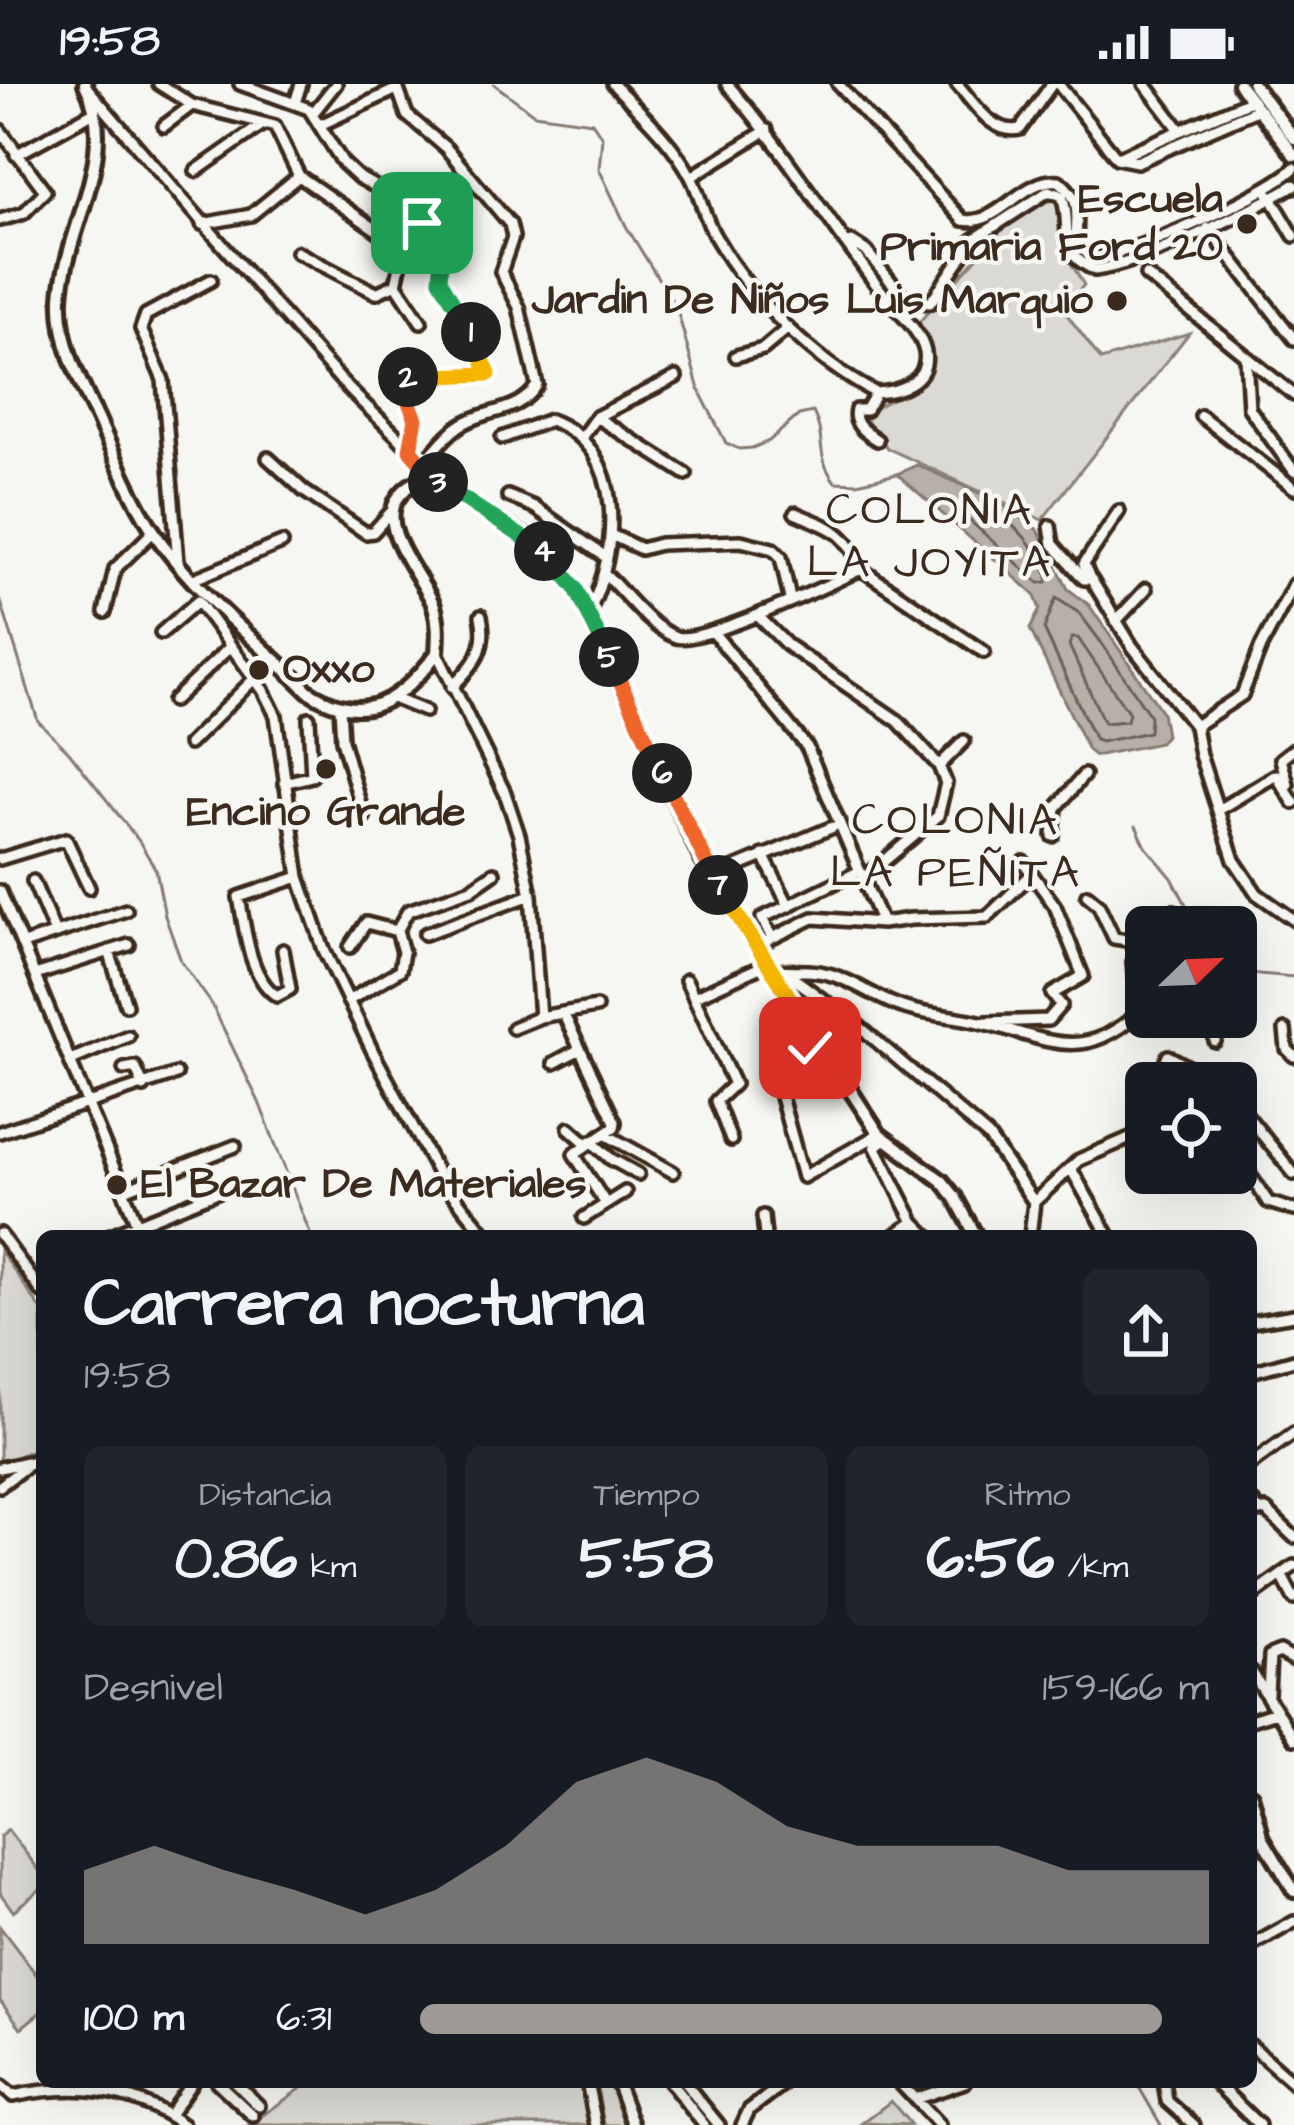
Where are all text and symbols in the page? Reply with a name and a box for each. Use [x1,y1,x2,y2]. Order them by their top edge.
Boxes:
text: 19:58 [60,11,160,73]
place label: Escuela Primaria Ford 20 [880,171,1224,277]
pin [371,172,473,274]
icon: arrive [389,190,455,256]
marker: Escuela Primaria Ford 20 [1234,211,1260,237]
place label: Jardin De Niños Luis Marquio [531,272,1093,330]
marker: Jardin De Niños Luis Marquio [1104,288,1130,314]
pin: 1 [441,302,501,362]
text: 1 [469,309,473,355]
pin: 2 [378,347,438,407]
text: 2 [399,354,417,400]
pin: 3 [408,452,468,512]
text: 3 [430,459,446,505]
district label: COLONIA LA JOYITA [807,480,1053,594]
pin: 4 [514,521,574,581]
text: 4 [533,528,555,574]
pin: 5 [579,627,639,687]
text: 5 [597,634,621,680]
place label: Oxxo [283,641,375,699]
marker: Oxxo [246,657,272,683]
pin: 6 [632,743,692,803]
text: 6 [652,750,672,796]
marker: Encino Grande [313,756,339,782]
place label: Encino Grande [186,784,466,842]
district label: COLONIA LA PEÑITA [830,790,1082,904]
pin: 7 [688,855,748,915]
text: 7 [708,862,728,908]
north arrow [1125,906,1257,1038]
map controls [1125,906,1257,1194]
pin [759,997,861,1099]
icon: check [777,1015,843,1081]
button: locate [1125,1062,1257,1194]
place label: El Bazar De Materiales [141,1156,587,1214]
marker: El Bazar De Materiales [104,1172,130,1198]
text: Carrera nocturna [84,1259,644,1351]
button: share [1083,1269,1209,1395]
text: 19:58 [84,1350,171,1404]
text: Distancia [199,1472,332,1518]
text: Tiempo [593,1472,700,1518]
text: Ritmo [984,1472,1071,1518]
text: 0.86 [175,1518,297,1601]
text: 5:58 [580,1518,713,1601]
text: 6:56 [927,1518,1054,1601]
text: km [297,1544,356,1590]
text: /km [1054,1544,1128,1590]
text: Desnivel [84,1662,223,1716]
text: 159–166 m [1042,1662,1209,1716]
text: 100 m [84,1992,184,2046]
text: 6:31 [276,1992,332,2046]

